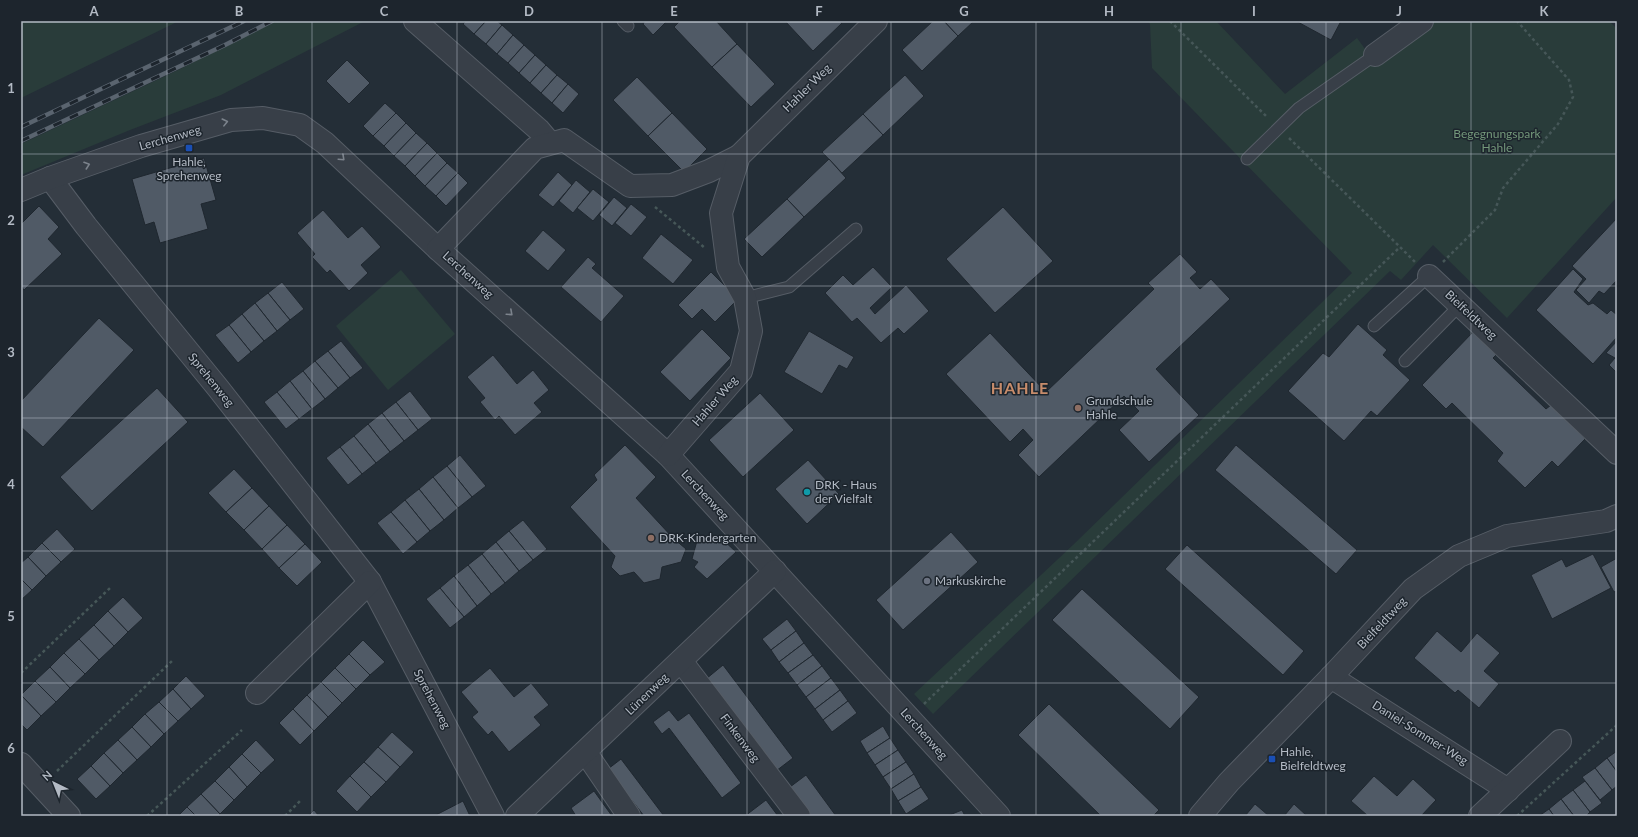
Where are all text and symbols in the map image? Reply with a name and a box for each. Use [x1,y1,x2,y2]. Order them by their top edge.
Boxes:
text: A [88,3,99,19]
text: B [235,3,244,19]
text: C [380,3,389,19]
text: D [524,3,534,19]
text: E [670,3,678,19]
text: F [815,3,823,19]
text: G [959,3,969,19]
text: H [1104,3,1114,19]
text: I [1252,3,1256,19]
text: J [1396,3,1402,19]
text: K [1540,3,1550,19]
street label: Hahler Weg [779,60,834,115]
text: 1 [7,80,15,96]
one-way arrow [221,118,228,127]
street label: Lerchenweg [137,122,202,153]
park label: Begegnungspark Hahle [1453,126,1542,155]
marker: Hahle, Sprehenweg [184,143,194,153]
place label: Hahle, Sprehenweg [156,154,222,183]
one-way arrow [337,154,345,161]
one-way arrow [84,162,91,170]
text: 2 [7,212,15,228]
street label: Lerchenweg [440,248,497,301]
street label: Bielfeldtweg [1442,287,1501,343]
one-way arrow [505,308,512,315]
text: 3 [7,344,15,360]
street label: Sprehenweg [185,350,238,410]
street label: Hahler Weg [689,372,741,429]
district label: HAHLE [991,378,1049,397]
place label: Grundschule Hahle [1086,393,1153,422]
marker: Grundschule Hahle [1073,403,1083,413]
street label: Lerchenweg [678,466,733,523]
text: 4 [7,476,15,492]
place label: DRK - Haus der Vielfalt [815,477,877,506]
marker: DRK - Haus der Vielfalt [802,487,812,497]
place label: DRK-Kindergarten [659,530,756,545]
marker: DRK-Kindergarten [646,533,656,543]
place label: Markuskirche [935,573,1006,588]
marker: Markuskirche [922,576,932,586]
street label: Bielfeldtweg [1354,593,1410,652]
text: 5 [7,608,15,624]
street label: Sprehenweg [411,666,454,731]
street label: Lünenweg [622,669,671,718]
street label: Daniel-Sommer-Weg [1370,697,1471,768]
street label: Lerchenweg [898,705,951,762]
street label: Finkenweg [717,710,764,765]
text: 6 [7,740,15,756]
place label: Hahle, Bielfeldtweg [1280,744,1346,773]
marker: Hahle, Bielfeldtweg [1267,754,1277,764]
north arrow [34,763,74,803]
text: N [39,768,54,783]

